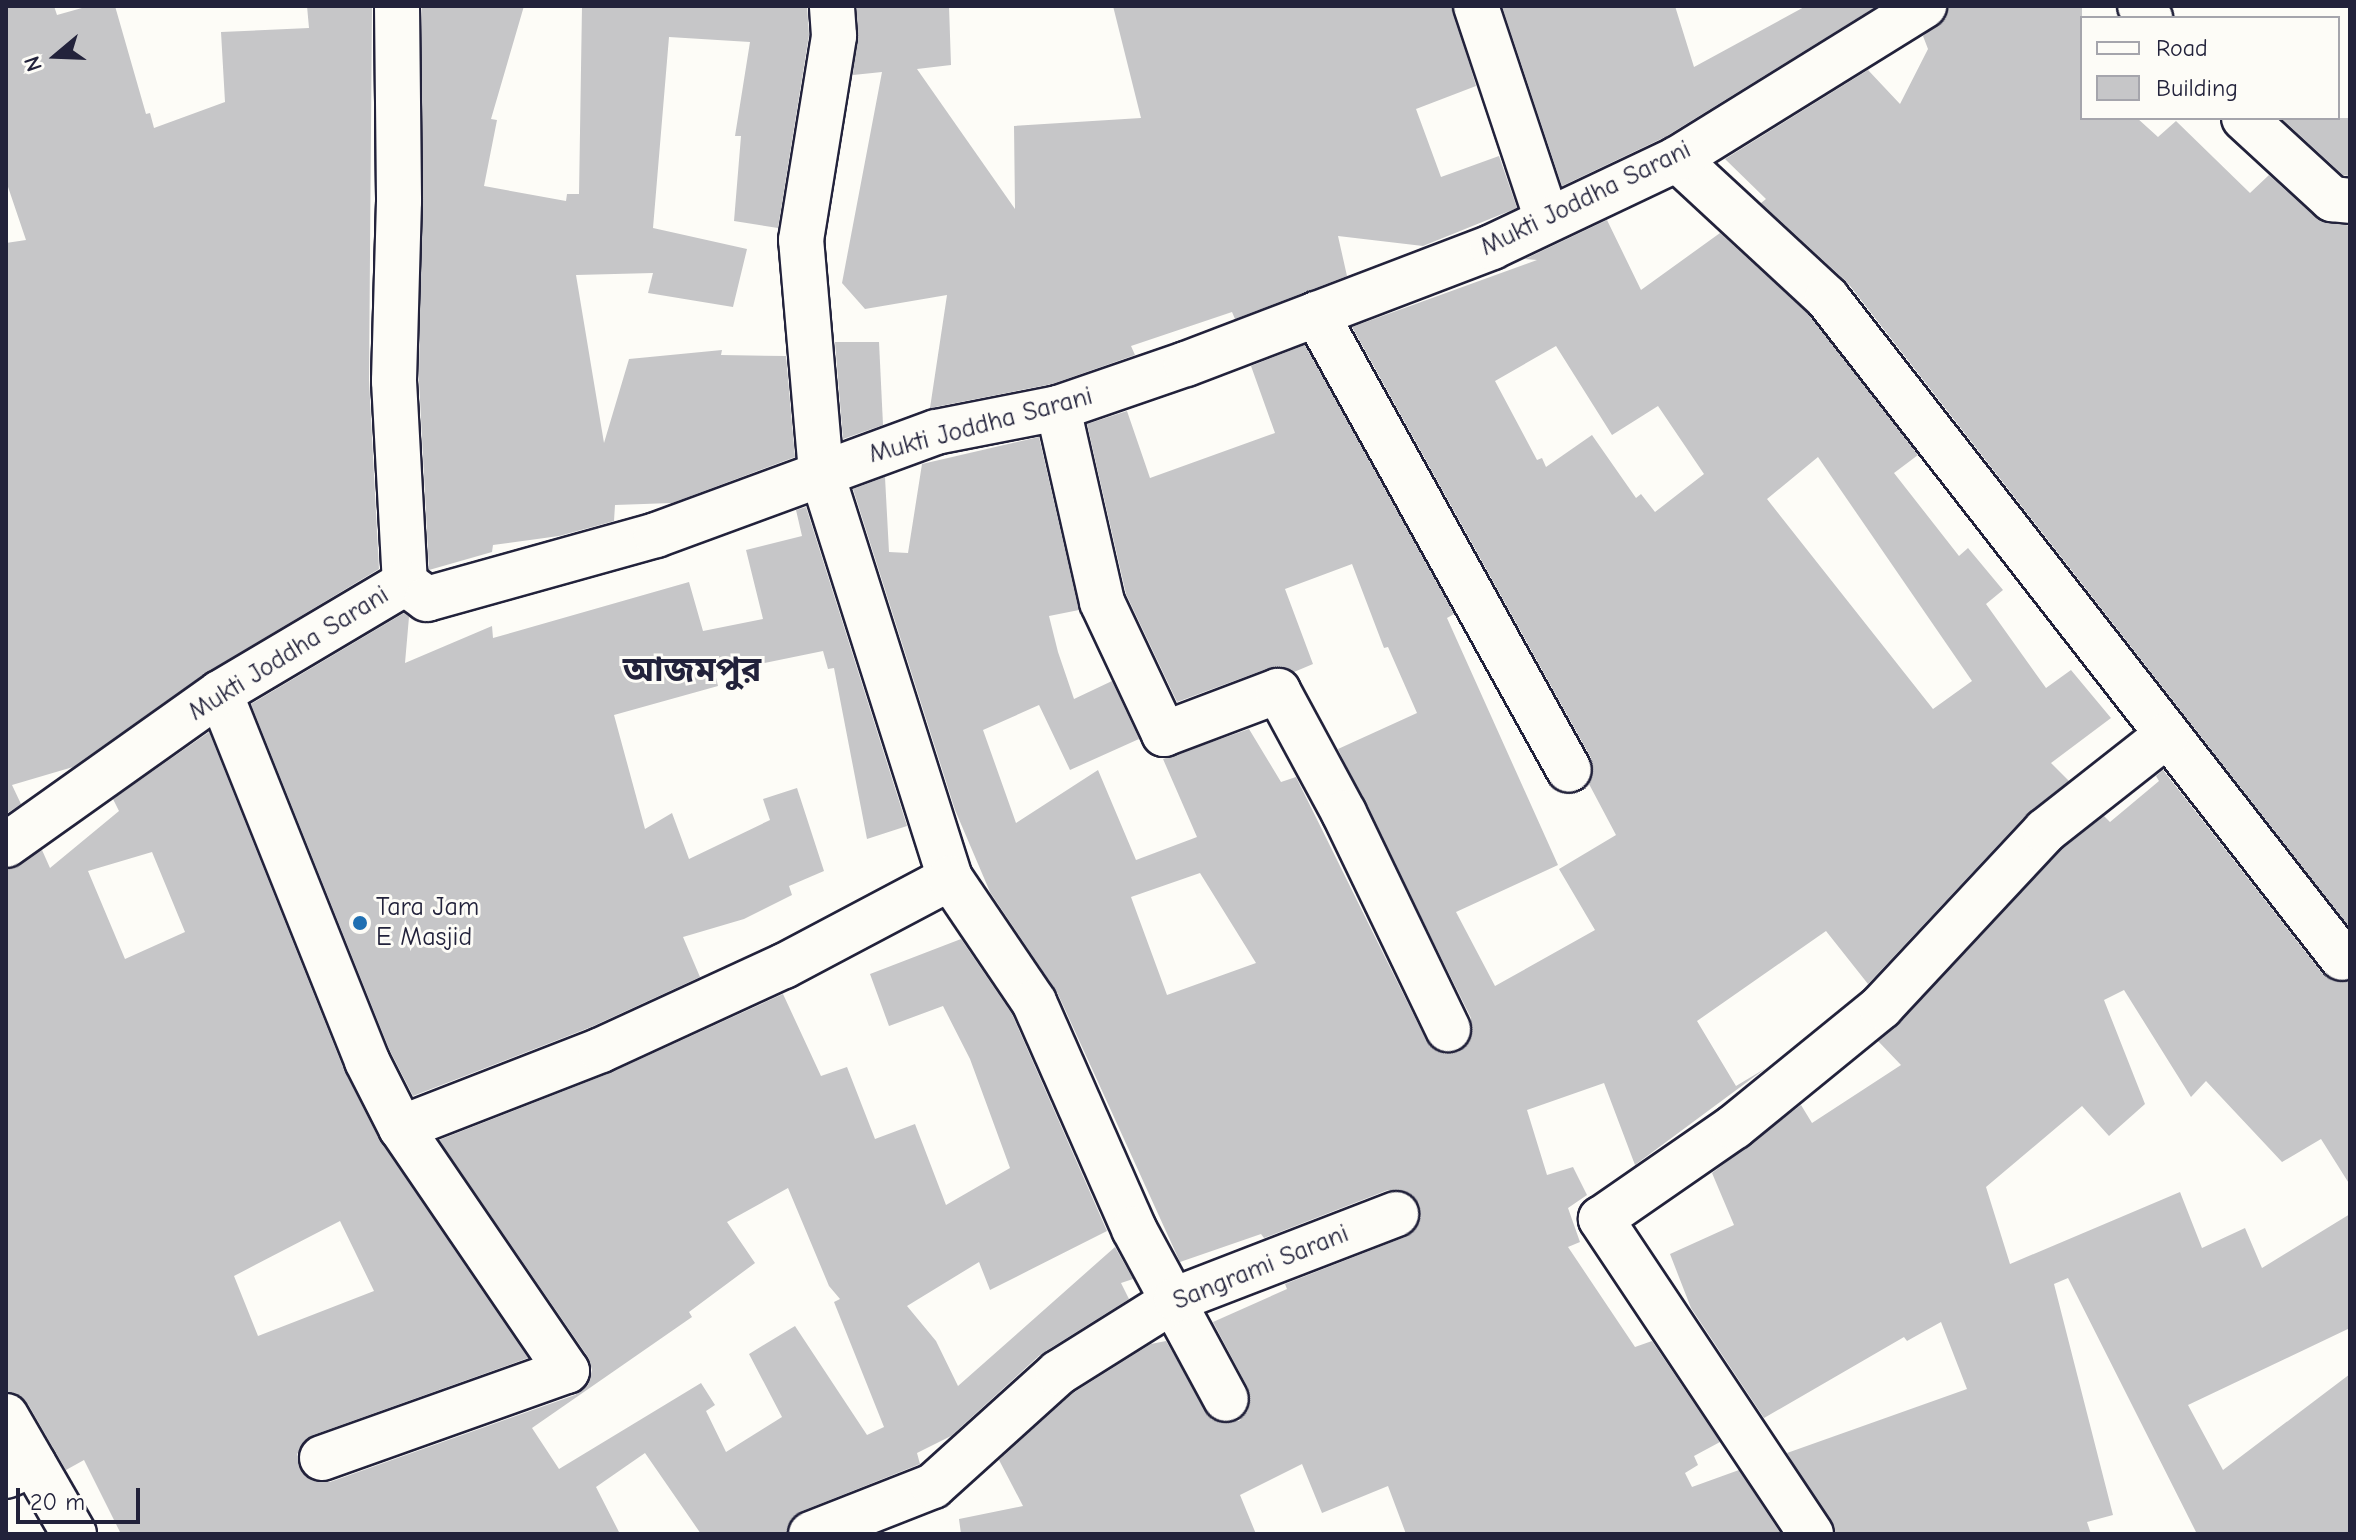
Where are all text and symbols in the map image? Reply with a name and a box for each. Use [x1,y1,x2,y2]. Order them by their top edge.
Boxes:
north arrow [16,16,96,96]
legend [2080,16,2340,120]
text: Road [2156,34,2208,62]
text: N [19,53,48,75]
text: Building [2156,74,2238,102]
street label: Mukti Joddha Sarani [1476,135,1696,263]
street label: Mukti Joddha Sarani [866,381,1096,471]
street label: Mukti Joddha Sarani [183,580,395,728]
district label: আজমপুর [623,651,761,691]
place label: Tara Jam E Masjid [376,892,479,954]
marker: Tara Jam E Masjid [351,914,369,932]
street label: Sangrami Sarani [1169,1219,1353,1317]
scale bar [20,1472,144,1522]
text: 20 m [30,1488,85,1516]

